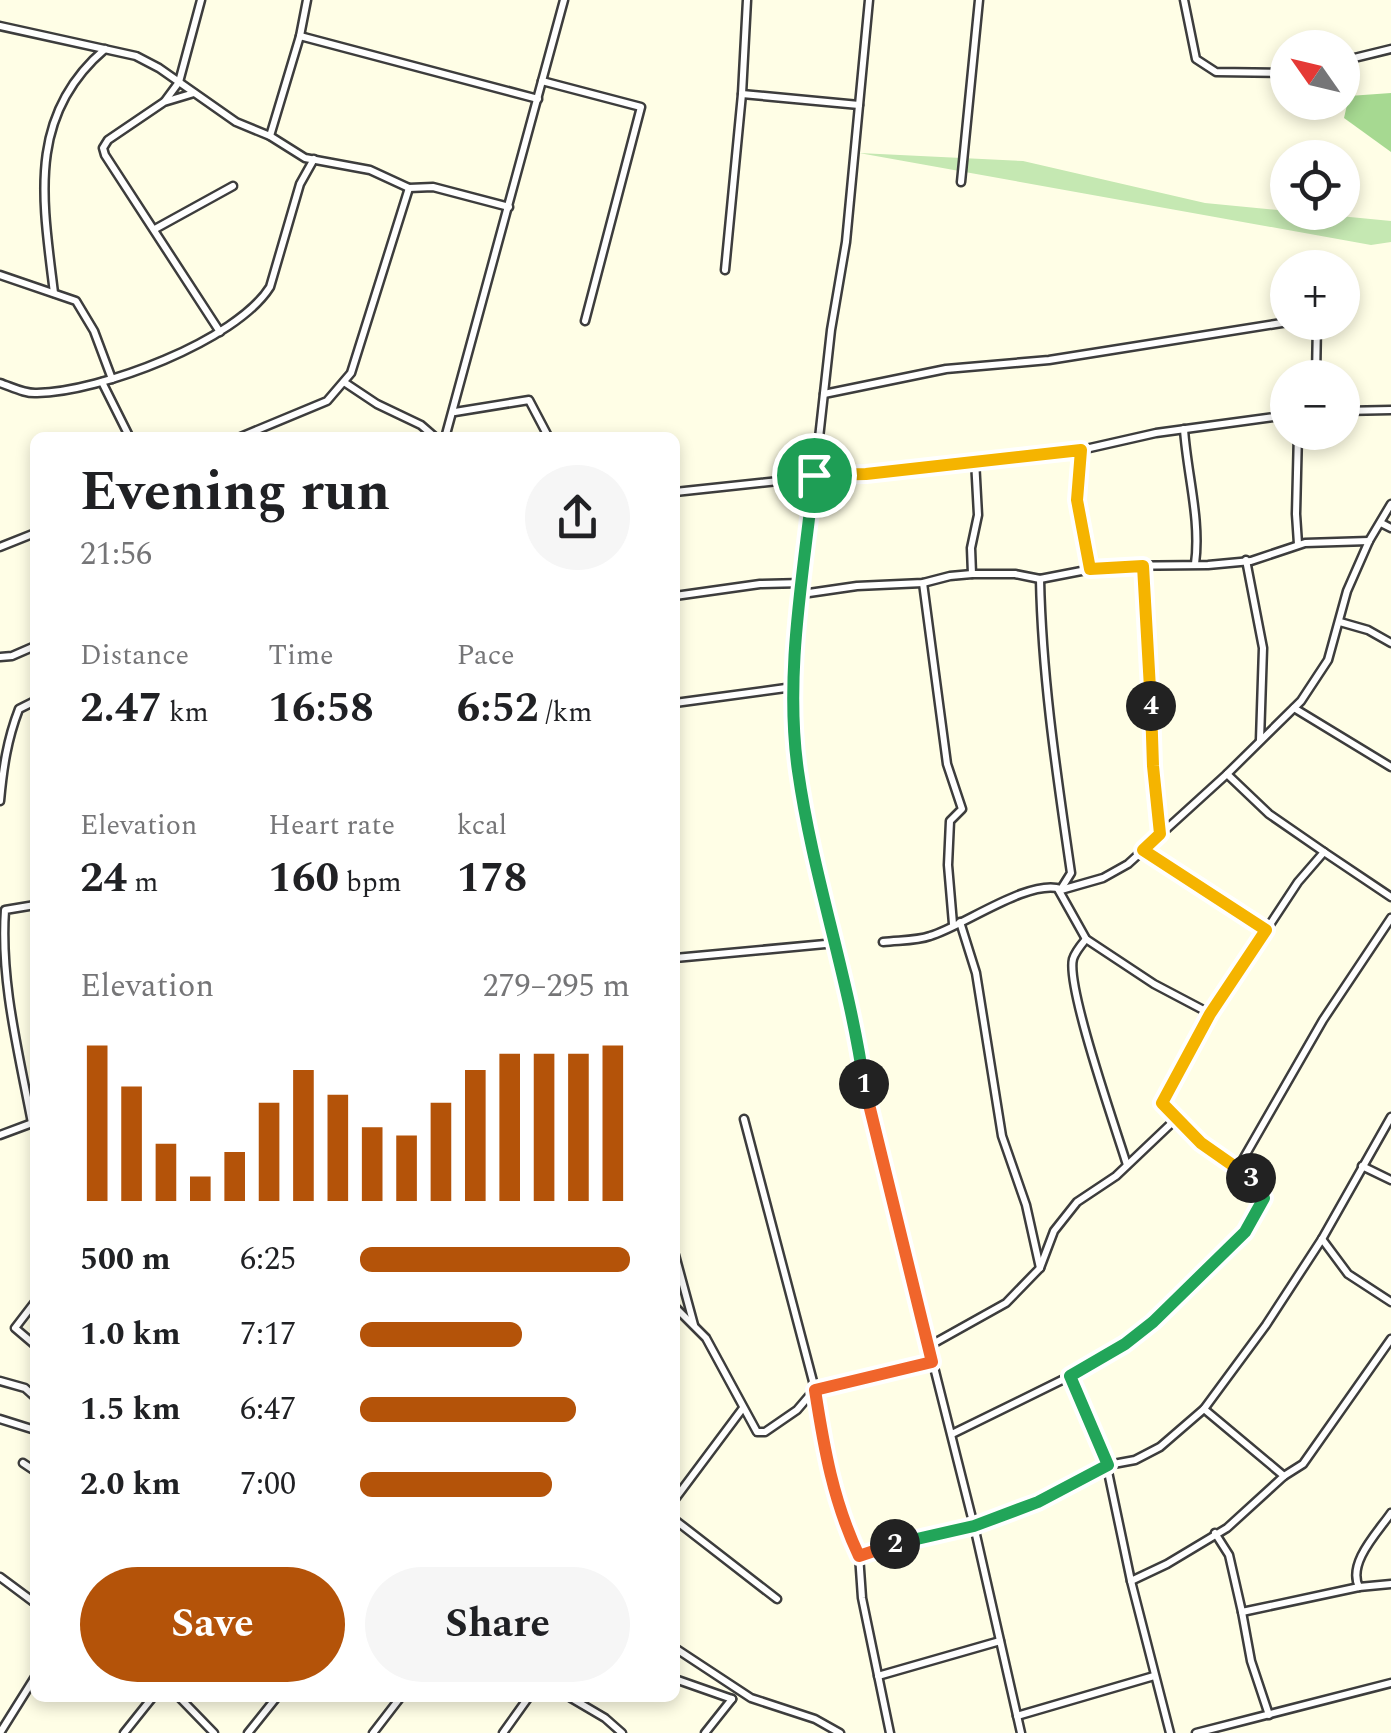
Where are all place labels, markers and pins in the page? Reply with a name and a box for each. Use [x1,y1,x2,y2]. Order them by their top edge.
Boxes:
pin [772,433,857,518]
pin: 4 [1126,681,1176,731]
pin: 1 [839,1059,889,1109]
pin: 3 [1226,1153,1276,1203]
pin: 2 [870,1519,920,1569]

